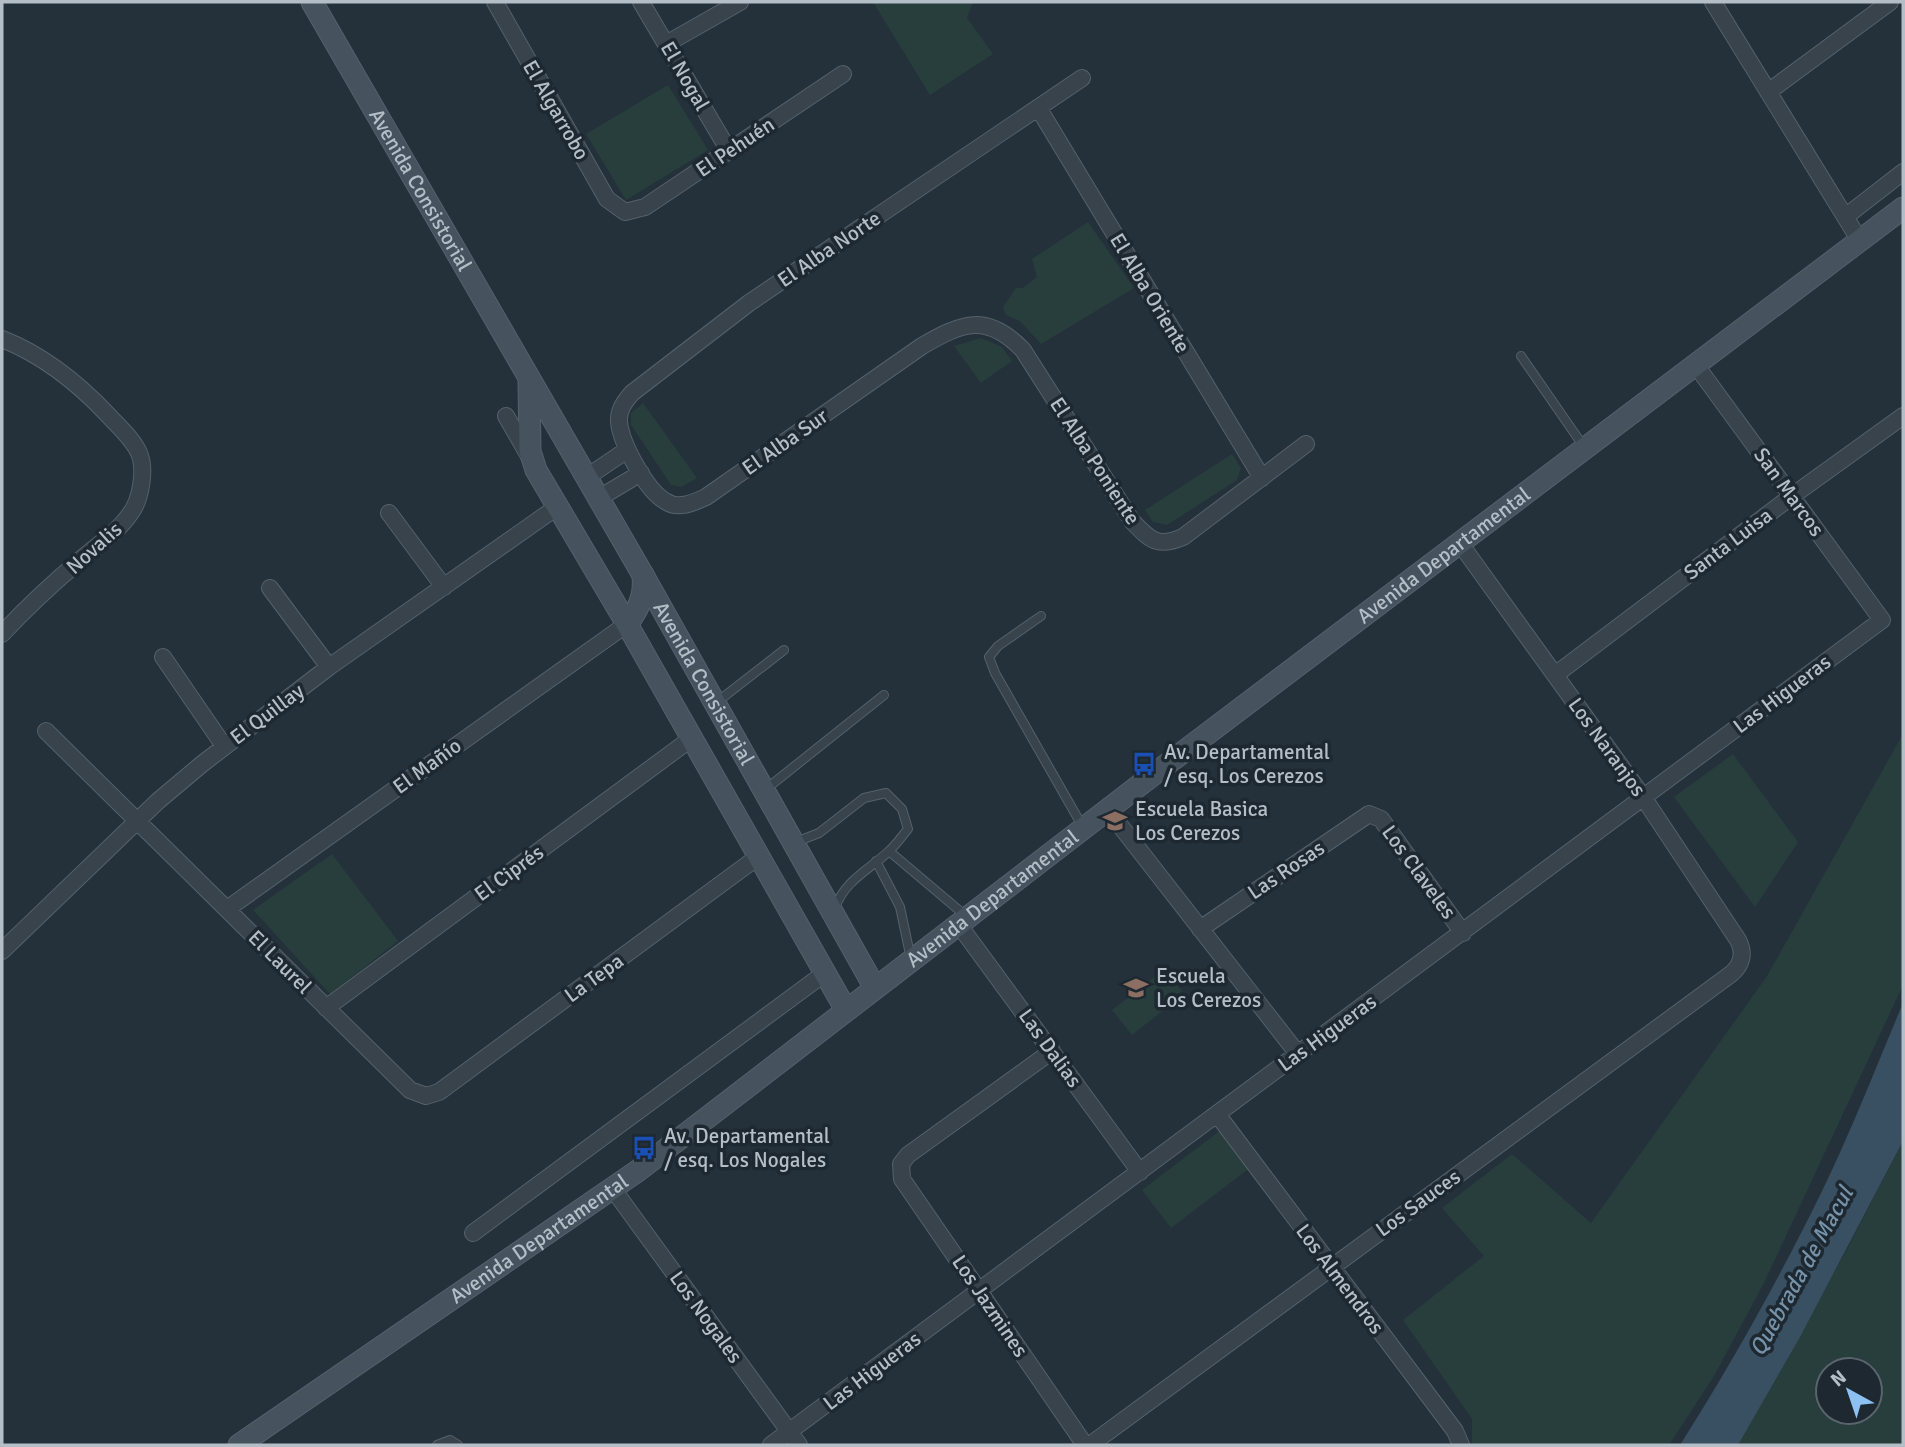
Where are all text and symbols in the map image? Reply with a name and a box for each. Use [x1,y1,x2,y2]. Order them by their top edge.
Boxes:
street label: El Nogal [655,37,715,115]
street label: El Algarrobo [517,55,595,165]
street label: Avenida Consistorial [363,104,478,276]
street label: El Pehuén [691,111,779,183]
street label: El Alba Norte [772,205,886,293]
street label: El Alba Oriente [1104,228,1196,358]
street label: El Alba Poniente [1044,392,1146,530]
street label: El Alba Sur [737,403,833,481]
street label: San Marcos [1748,443,1830,541]
street label: Avenida Departamental [1352,481,1536,629]
street label: Santa Luisa [1679,502,1777,586]
street label: Novalis [61,516,127,580]
street label: Avenida Consistorial [648,597,760,770]
street label: Las Higueras [1728,649,1836,739]
street label: El Quillay [225,678,309,750]
street label: Los Naranjos [1562,693,1652,801]
street label: El Mañío [388,732,466,800]
place label: Av. Departamental / esq. Los Cerezos [1164,739,1330,789]
bus stop icon: Av. Departamental / esq. Los Cerezos [1130,750,1158,778]
place label: Escuela Basica Los Cerezos [1135,796,1268,846]
school or university icon: Escuela Basica Los Cerezos [1101,807,1129,835]
street label: Los Claveles [1376,820,1462,924]
street label: Avenida Departamental [901,824,1084,973]
street label: Las Rosas [1242,835,1330,905]
street label: El Ciprés [469,839,549,907]
street label: El Laurel [243,925,317,999]
street label: La Tepa [559,948,629,1008]
place label: Escuela Los Cerezos [1156,963,1261,1013]
school or university icon: Escuela Los Cerezos [1122,974,1150,1002]
street label: Las Higueras [1273,989,1381,1077]
street label: Las Dalias [1013,1004,1087,1092]
place label: Av. Departamental / esq. Los Nogales [664,1123,830,1173]
bus stop icon: Av. Departamental / esq. Los Nogales [630,1134,658,1162]
street label: Los Sauces [1371,1164,1465,1242]
street label: Avenida Departamental [445,1168,633,1309]
water label: Quebrada de Macul [1743,1180,1861,1361]
street label: Los Almendros [1290,1219,1390,1339]
street label: Los Jazmines [946,1250,1034,1362]
street label: Los Nogales [664,1266,748,1368]
street label: Las Higueras [818,1326,926,1416]
north arrow [1814,1356,1884,1426]
text: N [1826,1365,1851,1392]

